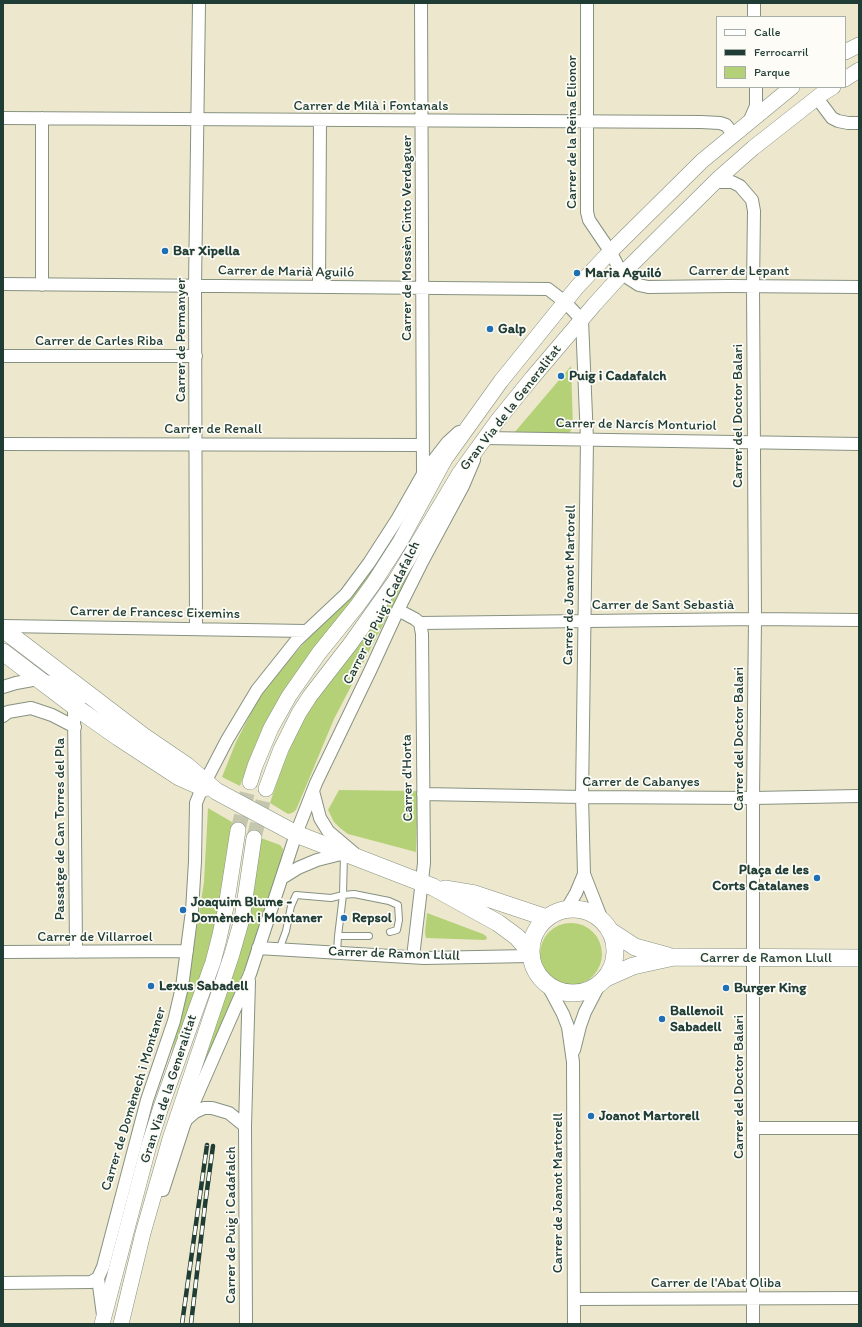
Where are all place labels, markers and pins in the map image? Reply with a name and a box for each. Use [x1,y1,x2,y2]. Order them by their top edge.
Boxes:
place label: Bar Xipella [173,243,240,259]
marker: Bar Xipella [160,246,170,256]
place label: Maria Aguiló [585,265,661,281]
marker: Maria Aguiló [572,268,582,278]
place label: Galp [498,321,526,337]
marker: Galp [485,324,495,334]
place label: Puig i Cadafalch [569,368,667,384]
marker: Puig i Cadafalch [556,371,566,381]
place label: Plaça de les Corts Catalanes [712,862,809,894]
marker: Plaça de les Corts Catalanes [812,873,822,883]
place label: Joaquim Blume - Domènech i Montaner [191,894,322,926]
marker: Joaquim Blume - Domènech i Montaner [178,905,188,915]
place label: Repsol [352,910,392,926]
marker: Repsol [339,913,349,923]
place label: Lexus Sabadell [159,978,248,994]
place label: Burger King [734,980,806,996]
marker: Lexus Sabadell [146,981,156,991]
marker: Burger King [721,983,731,993]
place label: Ballenoil Sabadell [670,1003,724,1036]
marker: Ballenoil Sabadell [657,1014,667,1024]
place label: Joanot Martorell [599,1108,699,1124]
marker: Joanot Martorell [586,1111,596,1121]

